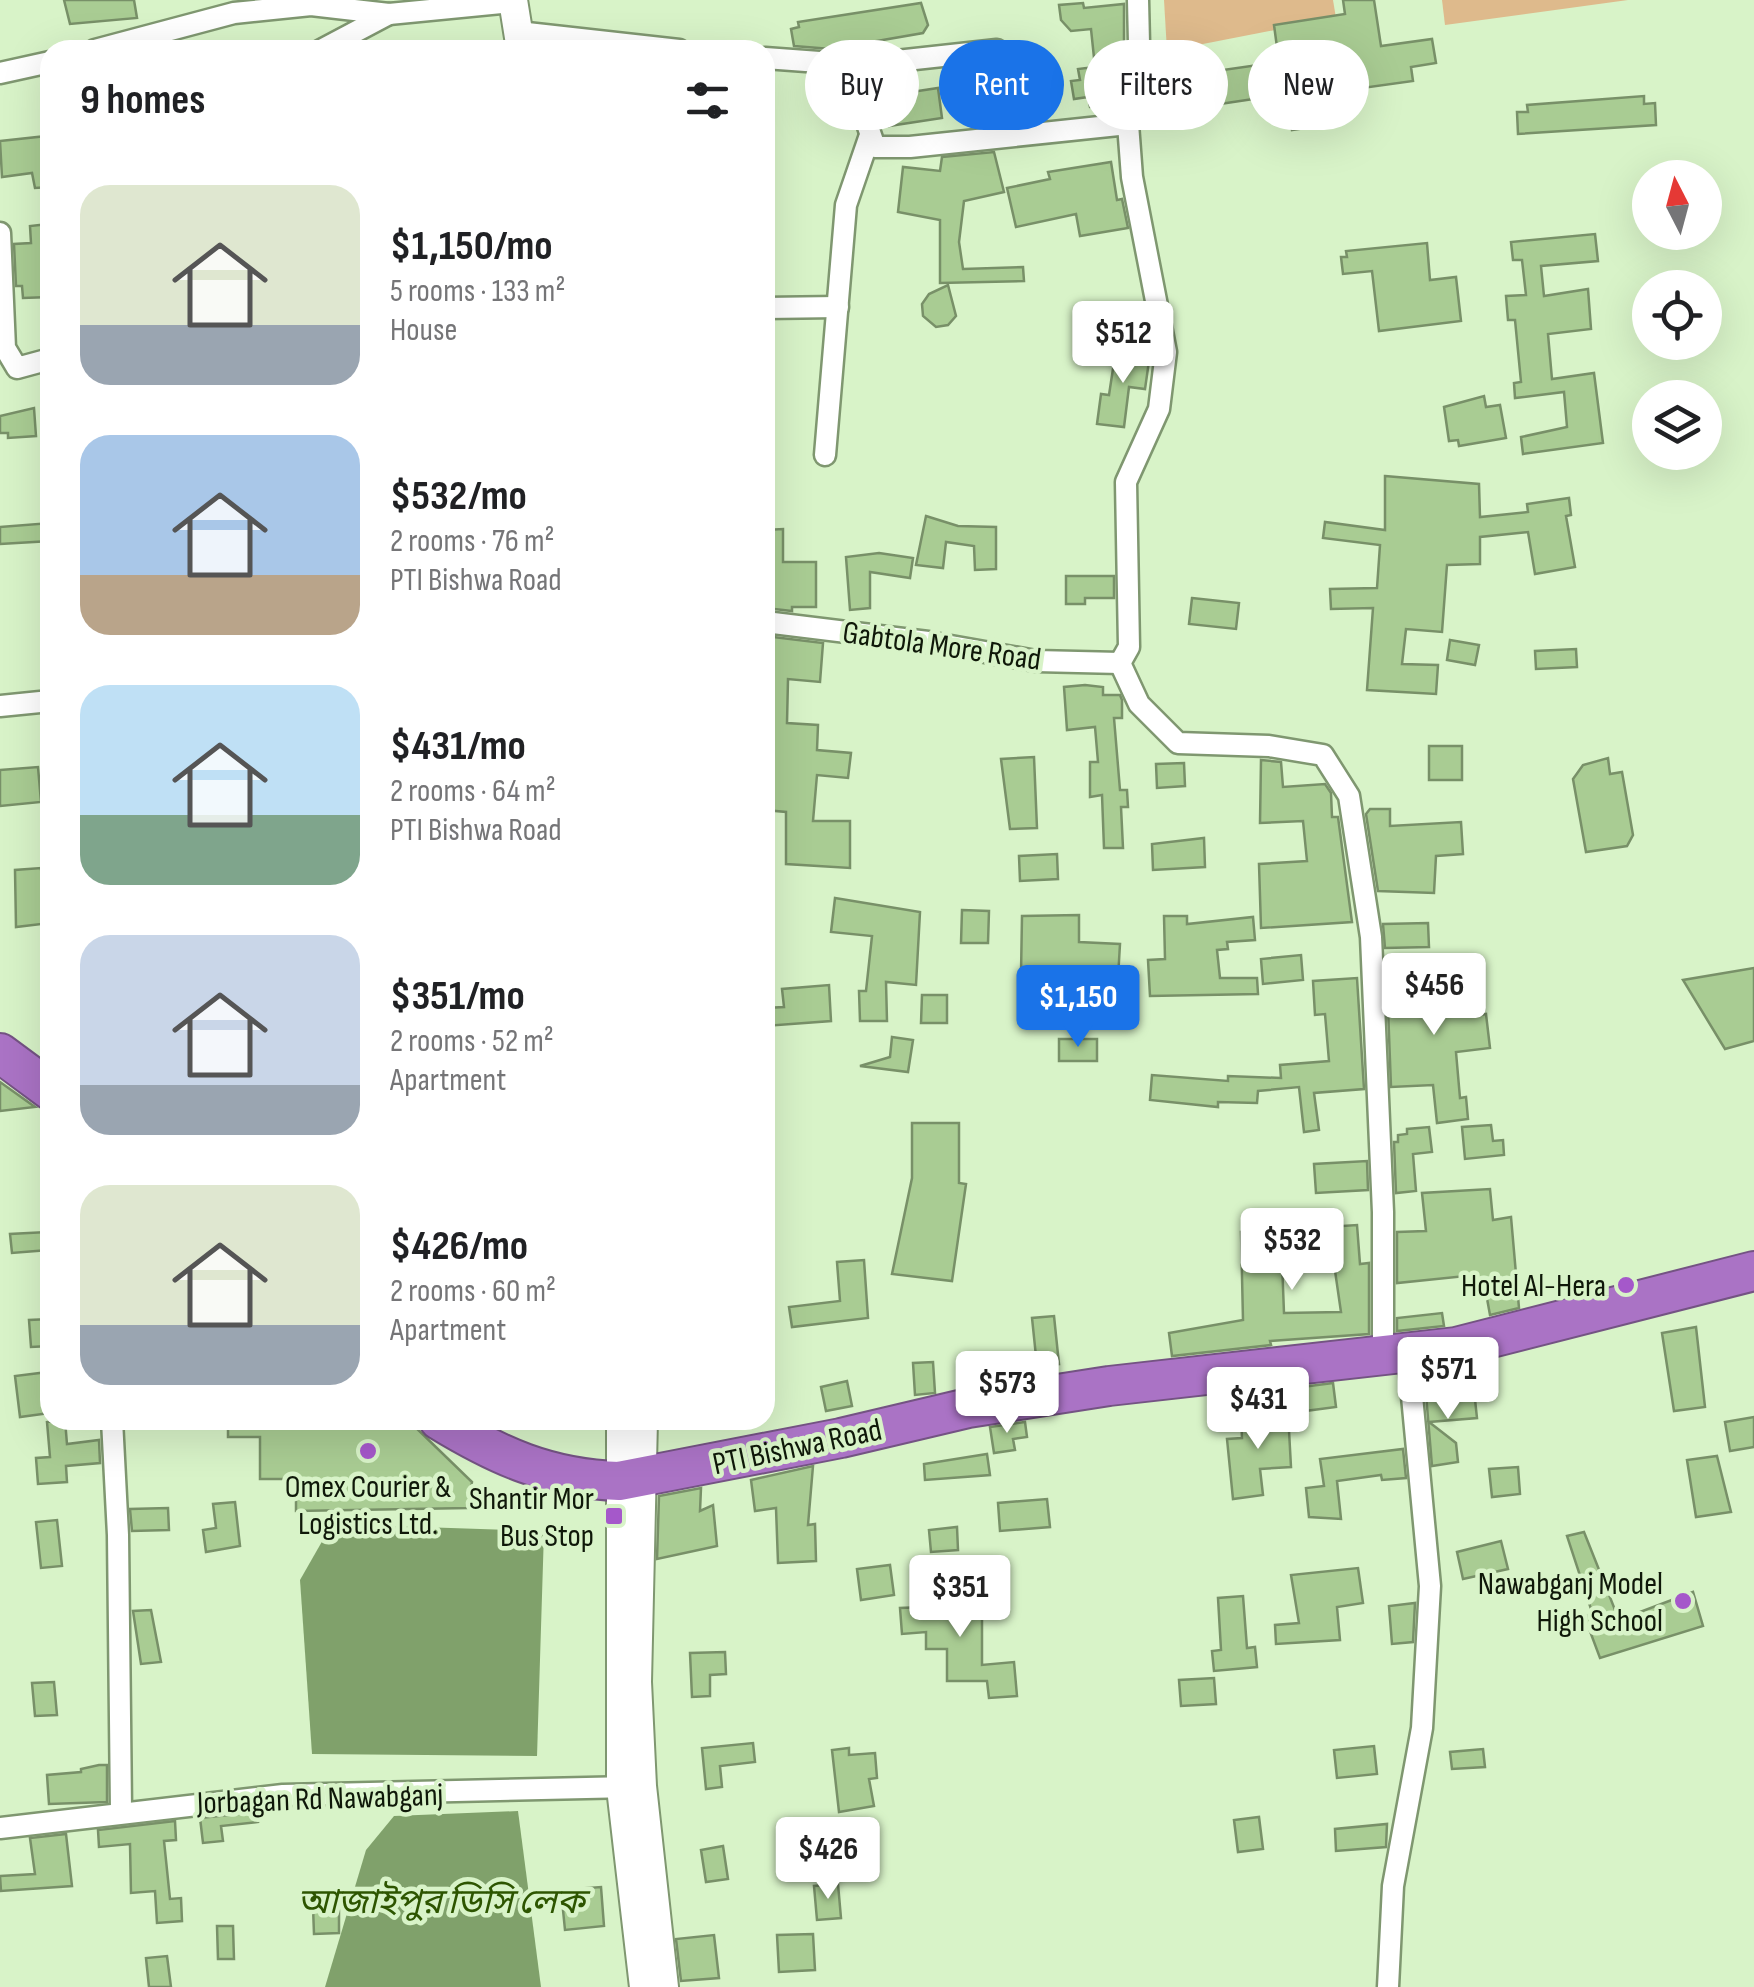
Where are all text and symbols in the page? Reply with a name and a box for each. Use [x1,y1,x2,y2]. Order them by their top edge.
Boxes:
chip: Buy [805,40,919,130]
chip: Rent [939,40,1064,130]
chip: Filters [1084,40,1228,130]
chip: New [1248,40,1369,130]
icon: filters [680,73,735,128]
text: 9 homes [80,75,205,126]
north arrow [1632,160,1722,250]
map controls [1632,160,1722,470]
text: $1,150/mo [390,221,553,272]
icon: home [160,225,280,345]
button: locate [1632,270,1722,360]
text: 5 rooms · 133 m² [390,272,565,311]
pin: $512 [1064,301,1182,386]
text: House [390,311,457,350]
text: $512 [1094,314,1152,353]
button: layers [1632,380,1722,470]
text: $532/mo [390,471,527,522]
icon: home [160,475,280,595]
text: 2 rooms · 76 m² [390,522,554,561]
text: PTI Bishwa Road [390,561,562,600]
street label: Gabtola More Road [840,613,1043,680]
text: $431/mo [390,721,526,772]
icon: home [160,725,280,845]
text: 2 rooms · 64 m² [390,772,556,811]
text: PTI Bishwa Road [390,811,562,850]
pin: $456 [1375,953,1493,1038]
pin: $1,150 [997,965,1159,1050]
text: $456 [1404,966,1464,1005]
text: $351/mo [390,971,525,1022]
icon: home [160,975,280,1095]
text: $1,150 [1038,978,1118,1017]
text: 2 rooms · 52 m² [390,1022,554,1061]
text: Apartment [390,1061,506,1100]
pin: $532 [1233,1208,1351,1293]
text: $426/mo [390,1221,528,1272]
text: $532 [1263,1221,1321,1260]
icon: home [160,1225,280,1345]
place label: Hotel Al-Hera [1461,1267,1606,1306]
text: 2 rooms · 60 m² [390,1272,556,1311]
marker: Hotel Al-Hera [1615,1274,1637,1296]
text: Apartment [390,1311,506,1350]
pin: $571 [1389,1337,1507,1422]
text: $571 [1420,1350,1476,1389]
pin: $573 [948,1351,1066,1436]
text: $573 [978,1364,1036,1403]
pin: $431 [1199,1367,1317,1452]
text: $431 [1229,1380,1287,1419]
street label: PTI Bishwa Road [709,1411,885,1484]
marker: Omex Courier & Logistics Ltd. [357,1440,379,1462]
place label: Omex Courier & Logistics Ltd. [285,1468,451,1544]
place label: Shantir Mor Bus Stop [469,1480,594,1556]
marker: Shantir Mor Bus Stop [603,1505,625,1527]
pin: $351 [901,1555,1019,1640]
place label: Nawabganj Model High School [1478,1565,1663,1641]
text: $351 [931,1568,989,1607]
marker: Nawabganj Model High School [1672,1590,1694,1612]
street label: Jorbagan Rd Nawabganj [195,1776,444,1823]
pin: $426 [769,1817,887,1902]
text: $426 [798,1830,858,1869]
water label: আজাইপুর ডিসি লেক [297,1881,592,1924]

